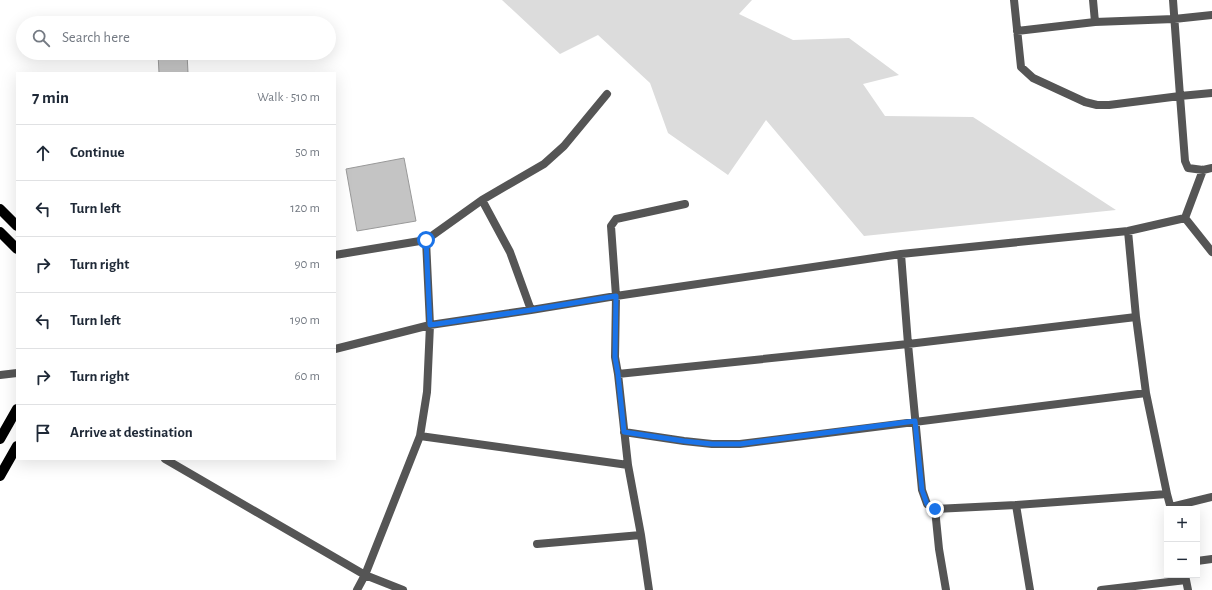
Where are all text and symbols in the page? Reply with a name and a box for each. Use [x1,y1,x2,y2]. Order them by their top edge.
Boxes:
search box [16,16,336,60]
icon: search [30,27,52,49]
text: Search here [62,30,130,45]
text: 7 min [32,89,69,106]
text: Walk · 510 m [257,91,320,104]
icon: ahead [32,142,54,164]
text: Continue [70,145,125,160]
text: 50 m [295,146,320,159]
icon: left [32,198,54,220]
text: Turn left [70,201,121,216]
text: 120 m [290,202,320,215]
route start [417,231,435,249]
icon: right [32,254,54,276]
text: Turn right [70,257,129,272]
text: 90 m [294,258,320,271]
icon: left [32,310,54,332]
text: Turn left [70,313,121,328]
text: 190 m [290,314,320,327]
icon: right [32,366,54,388]
text: Turn right [70,369,129,384]
text: 60 m [294,370,320,383]
icon: arrive [32,422,54,444]
text: Arrive at destination [70,425,193,440]
route end [926,500,944,518]
map controls [1164,506,1200,578]
button: + [1164,506,1200,542]
button: − [1164,542,1200,578]

